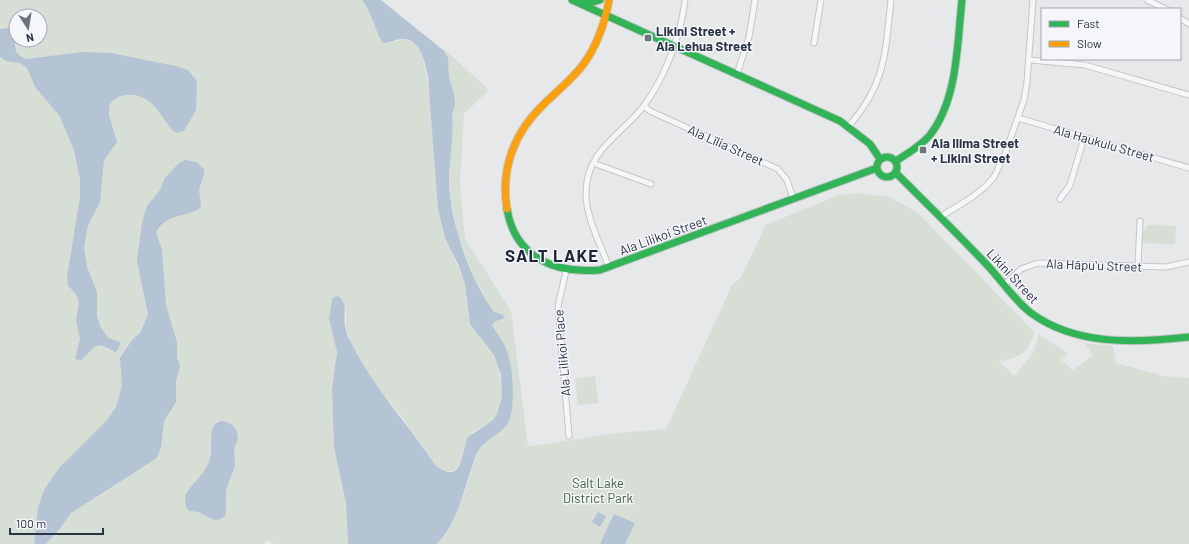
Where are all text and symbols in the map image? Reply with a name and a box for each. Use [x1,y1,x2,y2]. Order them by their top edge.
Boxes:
north arrow [8,8,48,48]
legend [1041,8,1181,60]
text: Fast [1077,16,1100,30]
place label: Likini Street + Ala Lehua Street [656,23,752,54]
text: N [25,31,35,45]
marker: Likini Street + Ala Lehua Street [643,33,653,43]
text: Slow [1077,36,1102,50]
street label: Ala Līlia Street [686,121,766,169]
street label: Ala Haukulu Street [1052,121,1156,165]
place label: Ala Ilima Street + Likini Street [931,135,1019,166]
marker: Ala Ilima Street + Likini Street [918,145,928,155]
street label: Ala Lilikoi Street [617,212,709,258]
district label: SALT LAKE [505,245,599,265]
street label: Likini Street [984,245,1042,307]
street label: Ala Hāpuʻu Street [1046,255,1142,275]
street label: Ala Lilikoi Place [550,309,574,397]
park label: Salt Lake District Park [563,475,633,506]
scale bar [10,510,103,536]
text: 100 m [16,516,46,530]

